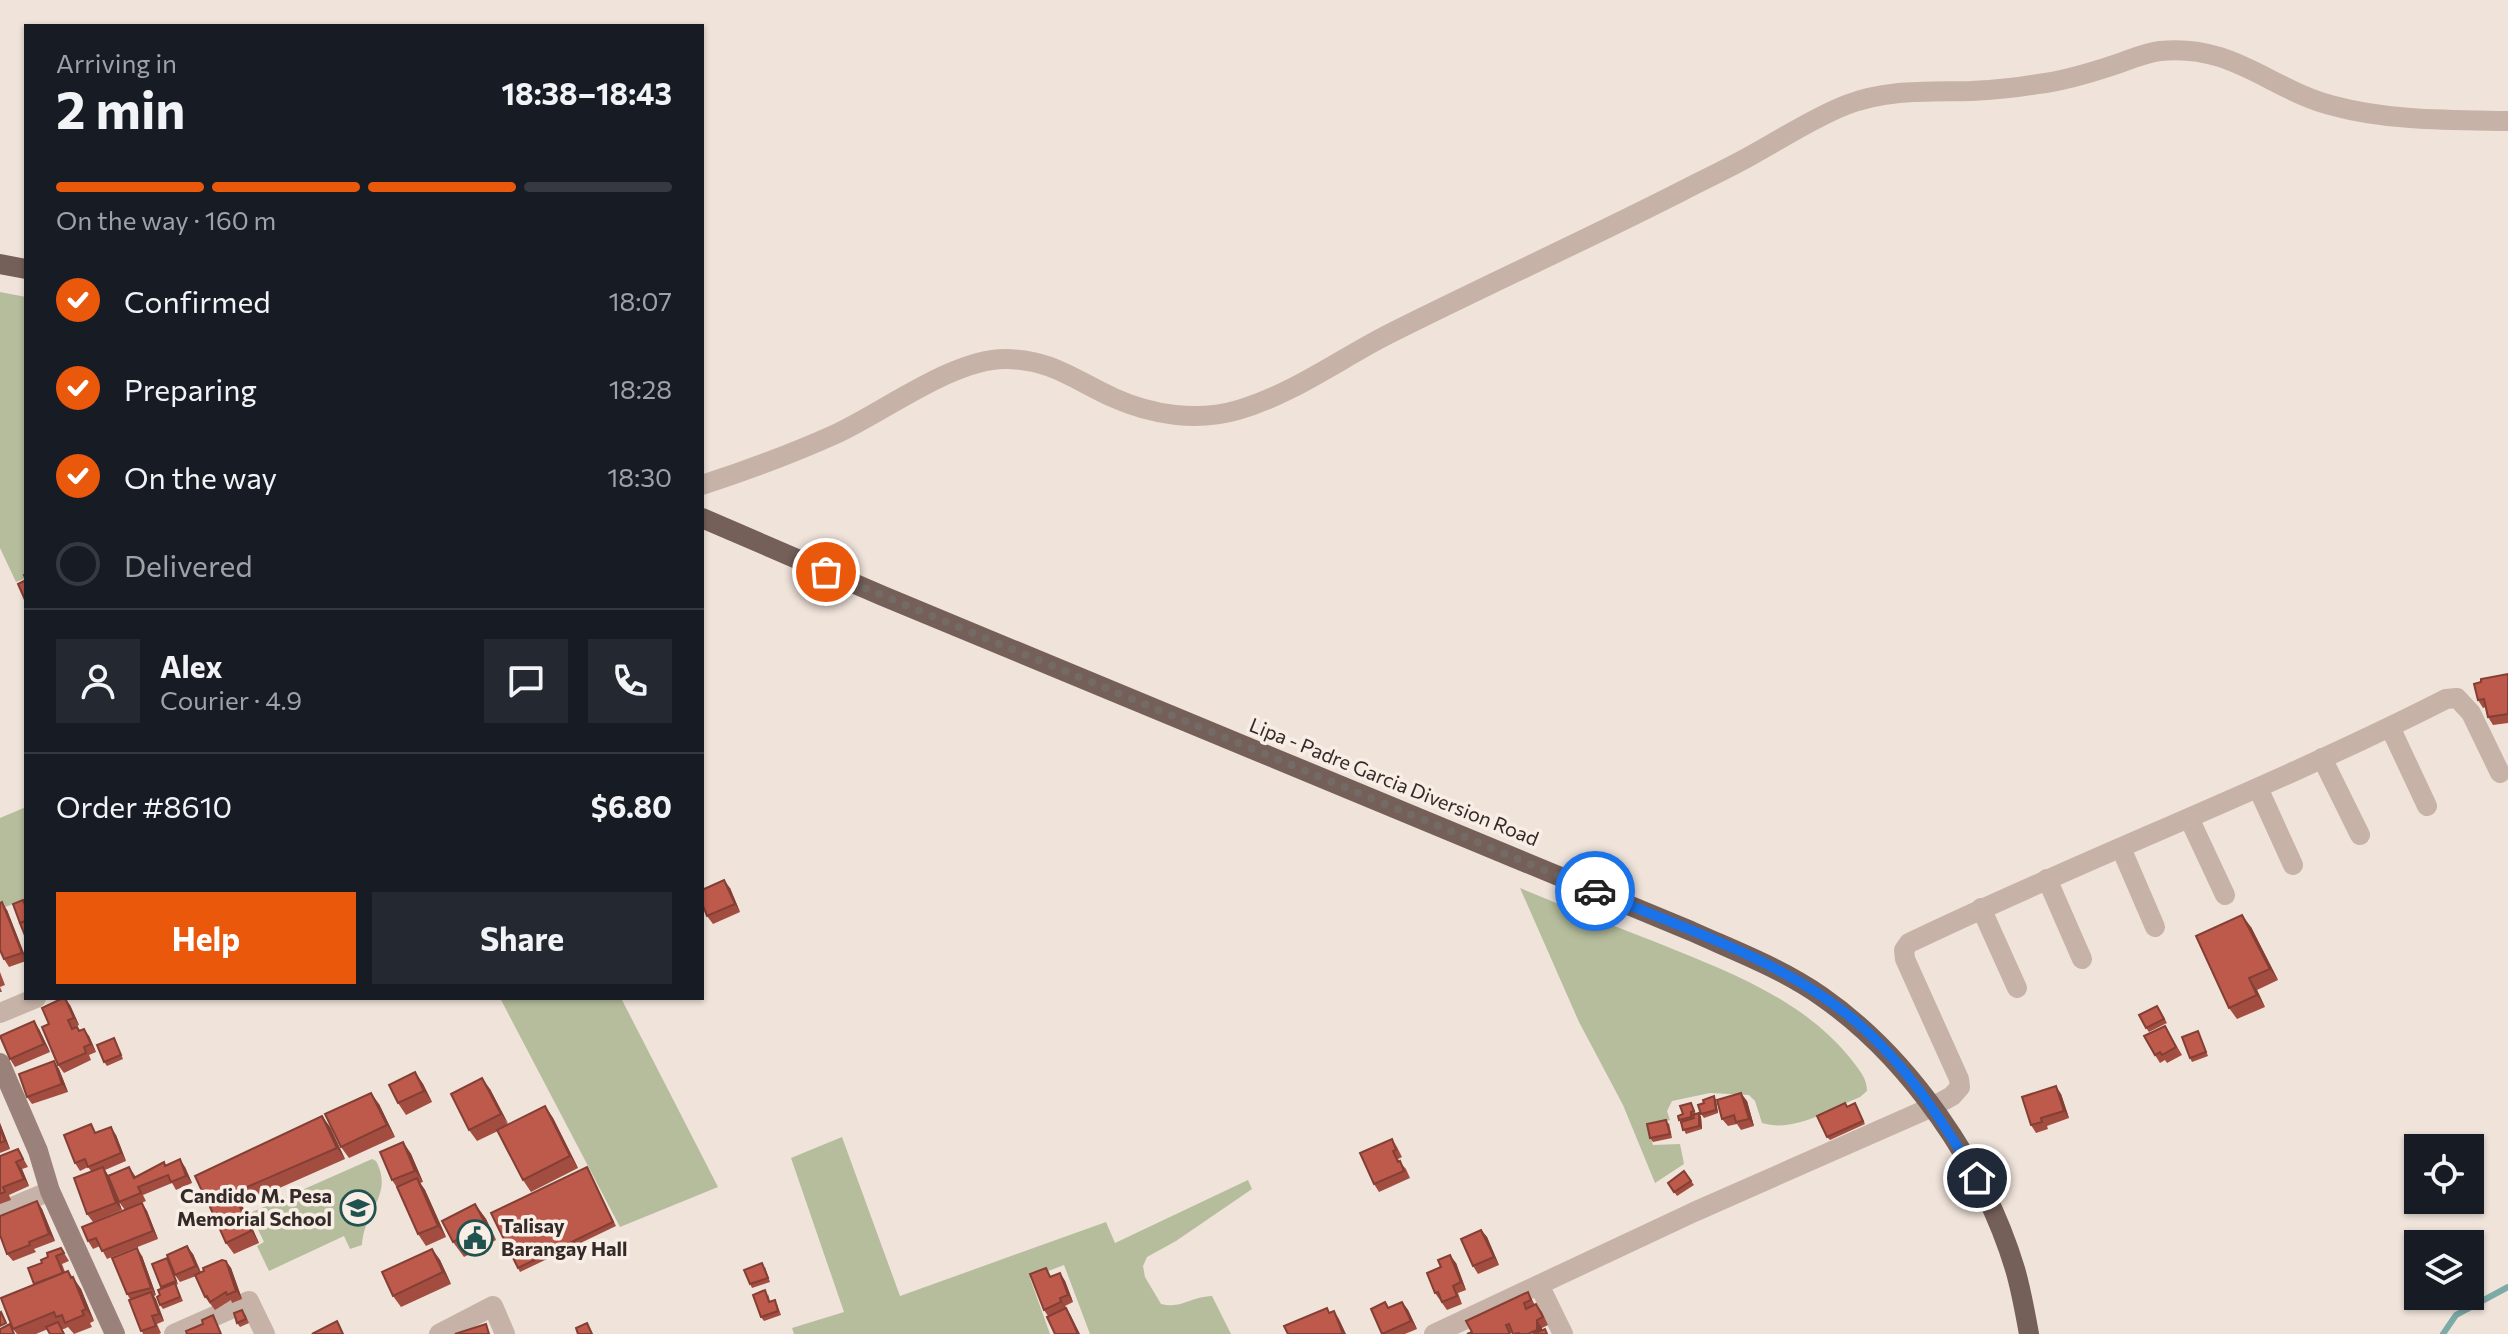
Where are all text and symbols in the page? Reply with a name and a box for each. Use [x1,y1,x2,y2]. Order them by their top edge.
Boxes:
text: Arriving in [56,47,177,78]
text: 18:38–18:43 [502,74,672,111]
text: 2 min [56,76,185,140]
text: On the way · 160 m [56,204,276,235]
icon: check [56,278,100,322]
text: Confirmed [124,282,271,319]
text: 18:07 [608,285,672,316]
icon: check [56,366,100,410]
text: Preparing [124,370,257,407]
text: 18:28 [609,373,672,404]
icon: check [56,454,100,498]
text: On the way [124,458,277,495]
text: 18:30 [607,461,672,492]
pin [792,538,860,606]
text: Delivered [124,546,253,583]
icon: bag [804,550,848,594]
button: person [56,639,140,723]
button: chat [484,639,568,723]
button: phone [588,639,672,723]
text: Alex [160,647,223,684]
text: Courier · 4.9 [160,684,302,715]
street label: Lipa - Padre Garcia Diversion Road [1246,712,1543,850]
text: Order #8610 [56,787,232,824]
text: $6.80 [591,787,672,824]
courier [1555,851,1635,931]
icon: car [1573,869,1617,913]
button: Help [56,892,356,984]
button: Share [372,892,672,984]
map controls [2404,1134,2484,1310]
button: locate [2404,1134,2484,1214]
pin [1943,1144,2011,1212]
icon: home [1955,1156,1999,1200]
place label: Candido M. Pesa Memorial School [177,1183,332,1230]
school or university icon: Candido M. Pesa Memorial School [339,1189,377,1227]
place label: Talisay Barangay Hall [501,1213,627,1260]
public building icon: Talisay Barangay Hall [456,1219,494,1257]
button: layers [2404,1230,2484,1310]

